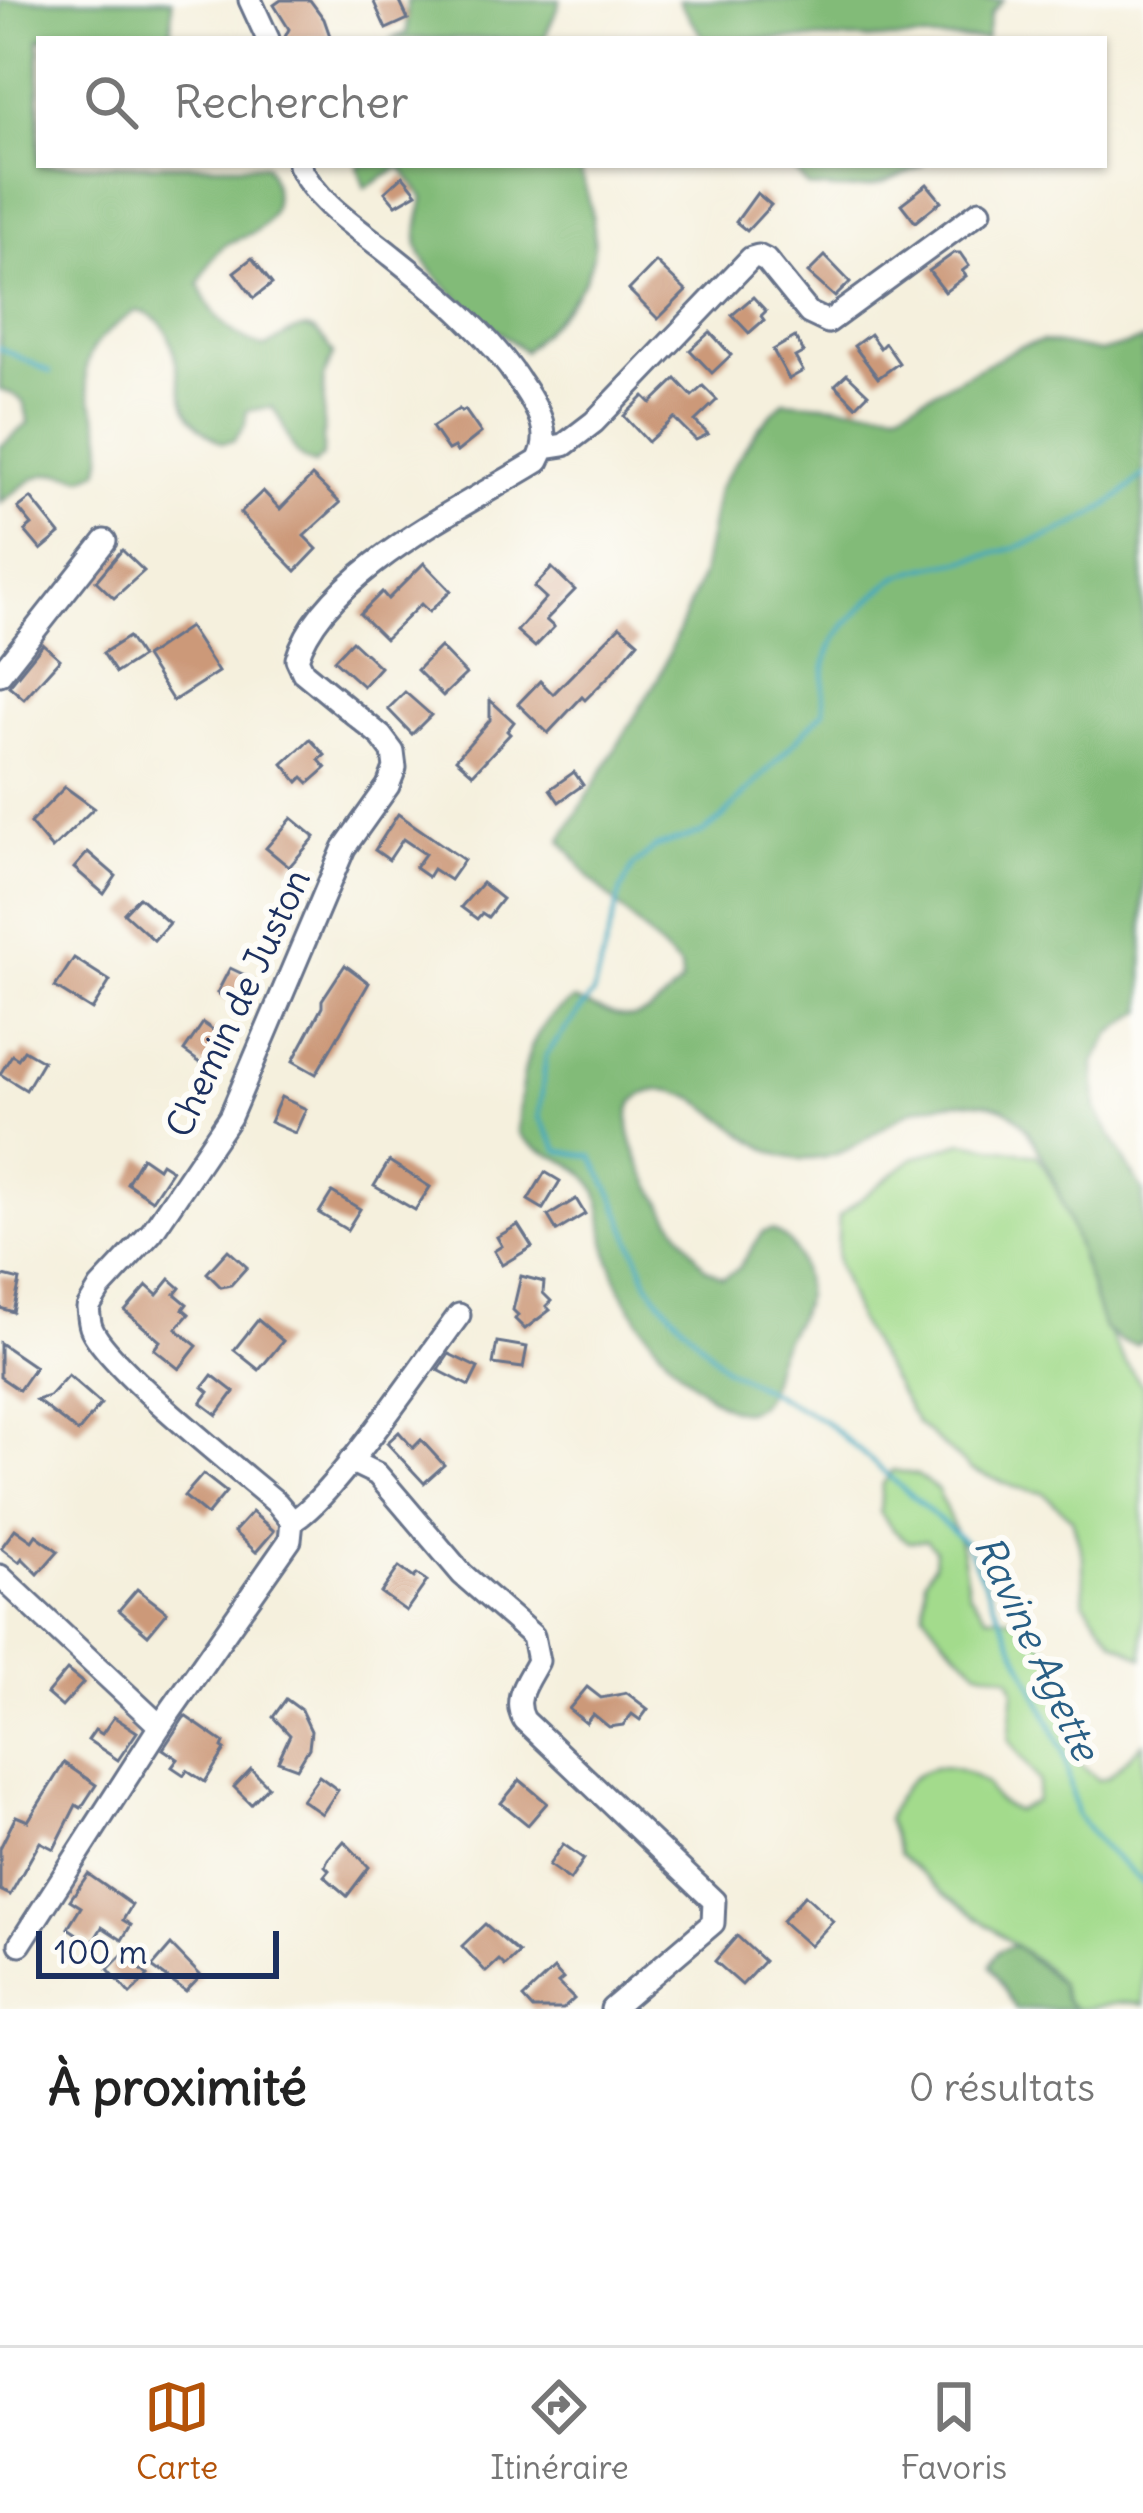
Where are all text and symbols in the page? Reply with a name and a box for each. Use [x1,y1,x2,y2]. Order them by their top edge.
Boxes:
search box [36,36,1107,168]
icon: search [78,69,144,135]
text: Rechercher [174,74,409,130]
street label: Chemin de Juston [156,862,320,1144]
water label: Ravine Agette [964,1528,1112,1771]
scale bar [36,1925,279,1978]
text: 100 m [54,1931,147,1973]
text: À proximité [48,2055,307,2119]
text: 0 résultats [909,2063,1095,2112]
tab: Carte [136,2374,218,2488]
tab: Itinéraire [490,2374,629,2488]
tab: Favoris [901,2374,1007,2488]

